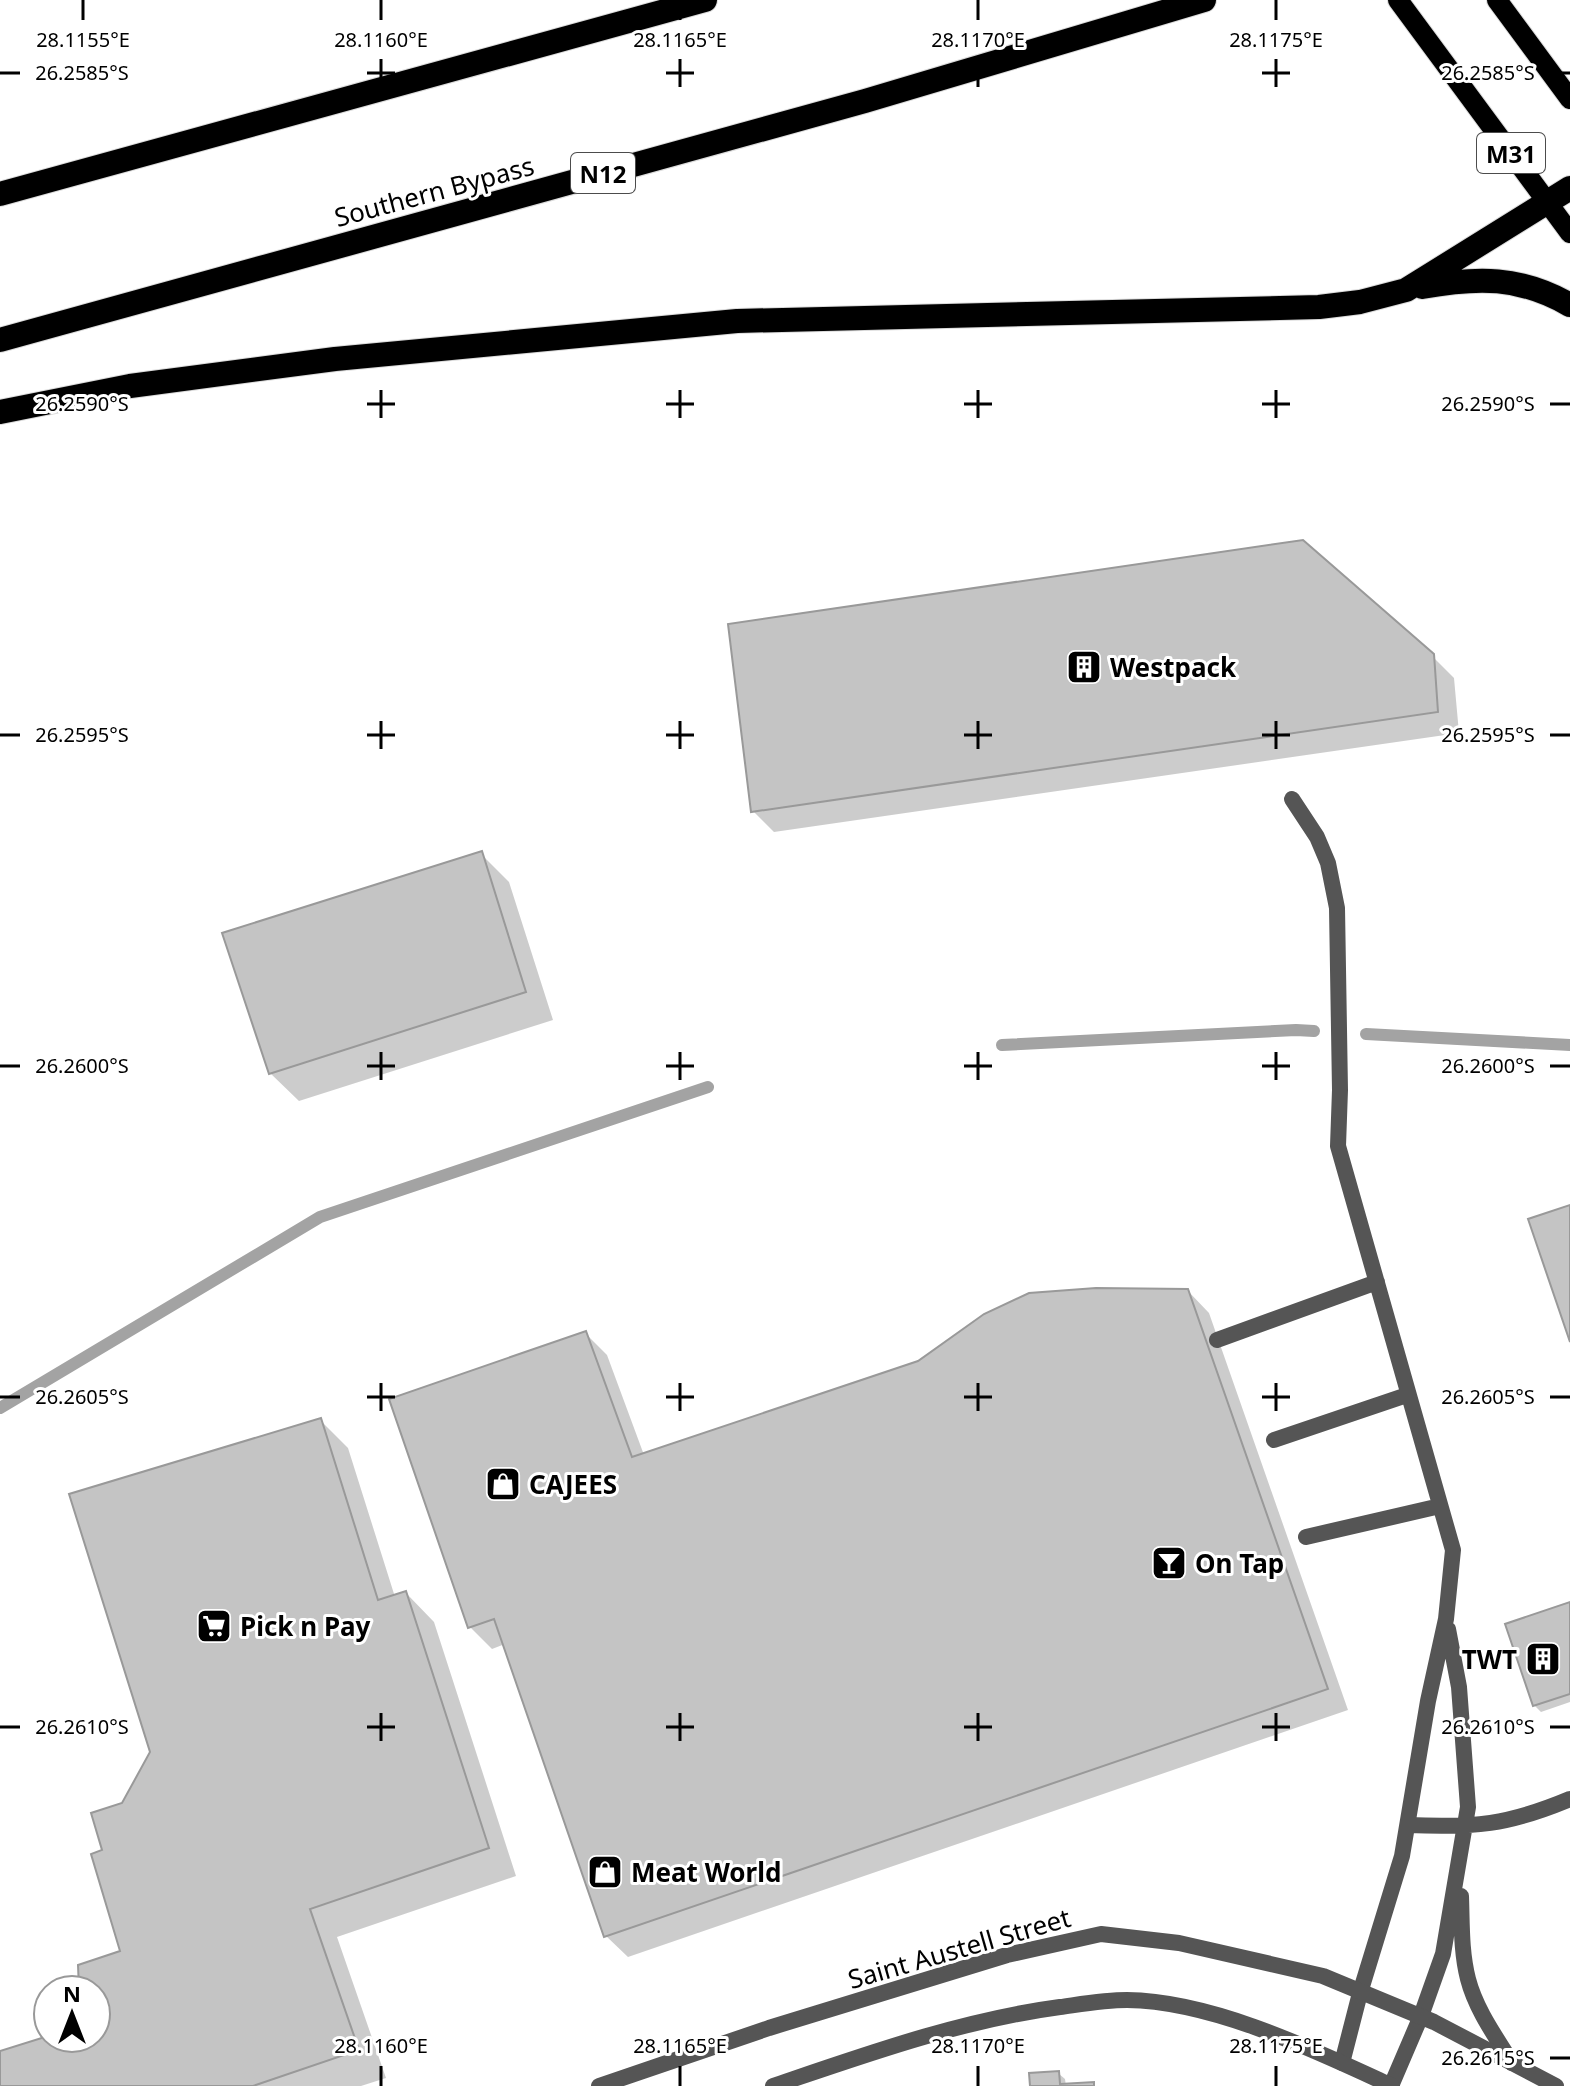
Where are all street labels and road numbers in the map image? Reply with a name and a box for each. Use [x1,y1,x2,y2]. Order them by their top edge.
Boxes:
road number: M31 [1477,133,1545,173]
street label: Southern Bypass [330,147,538,235]
road number: N12 [571,153,635,193]
street label: Saint Austell Street [844,1899,1074,1997]

